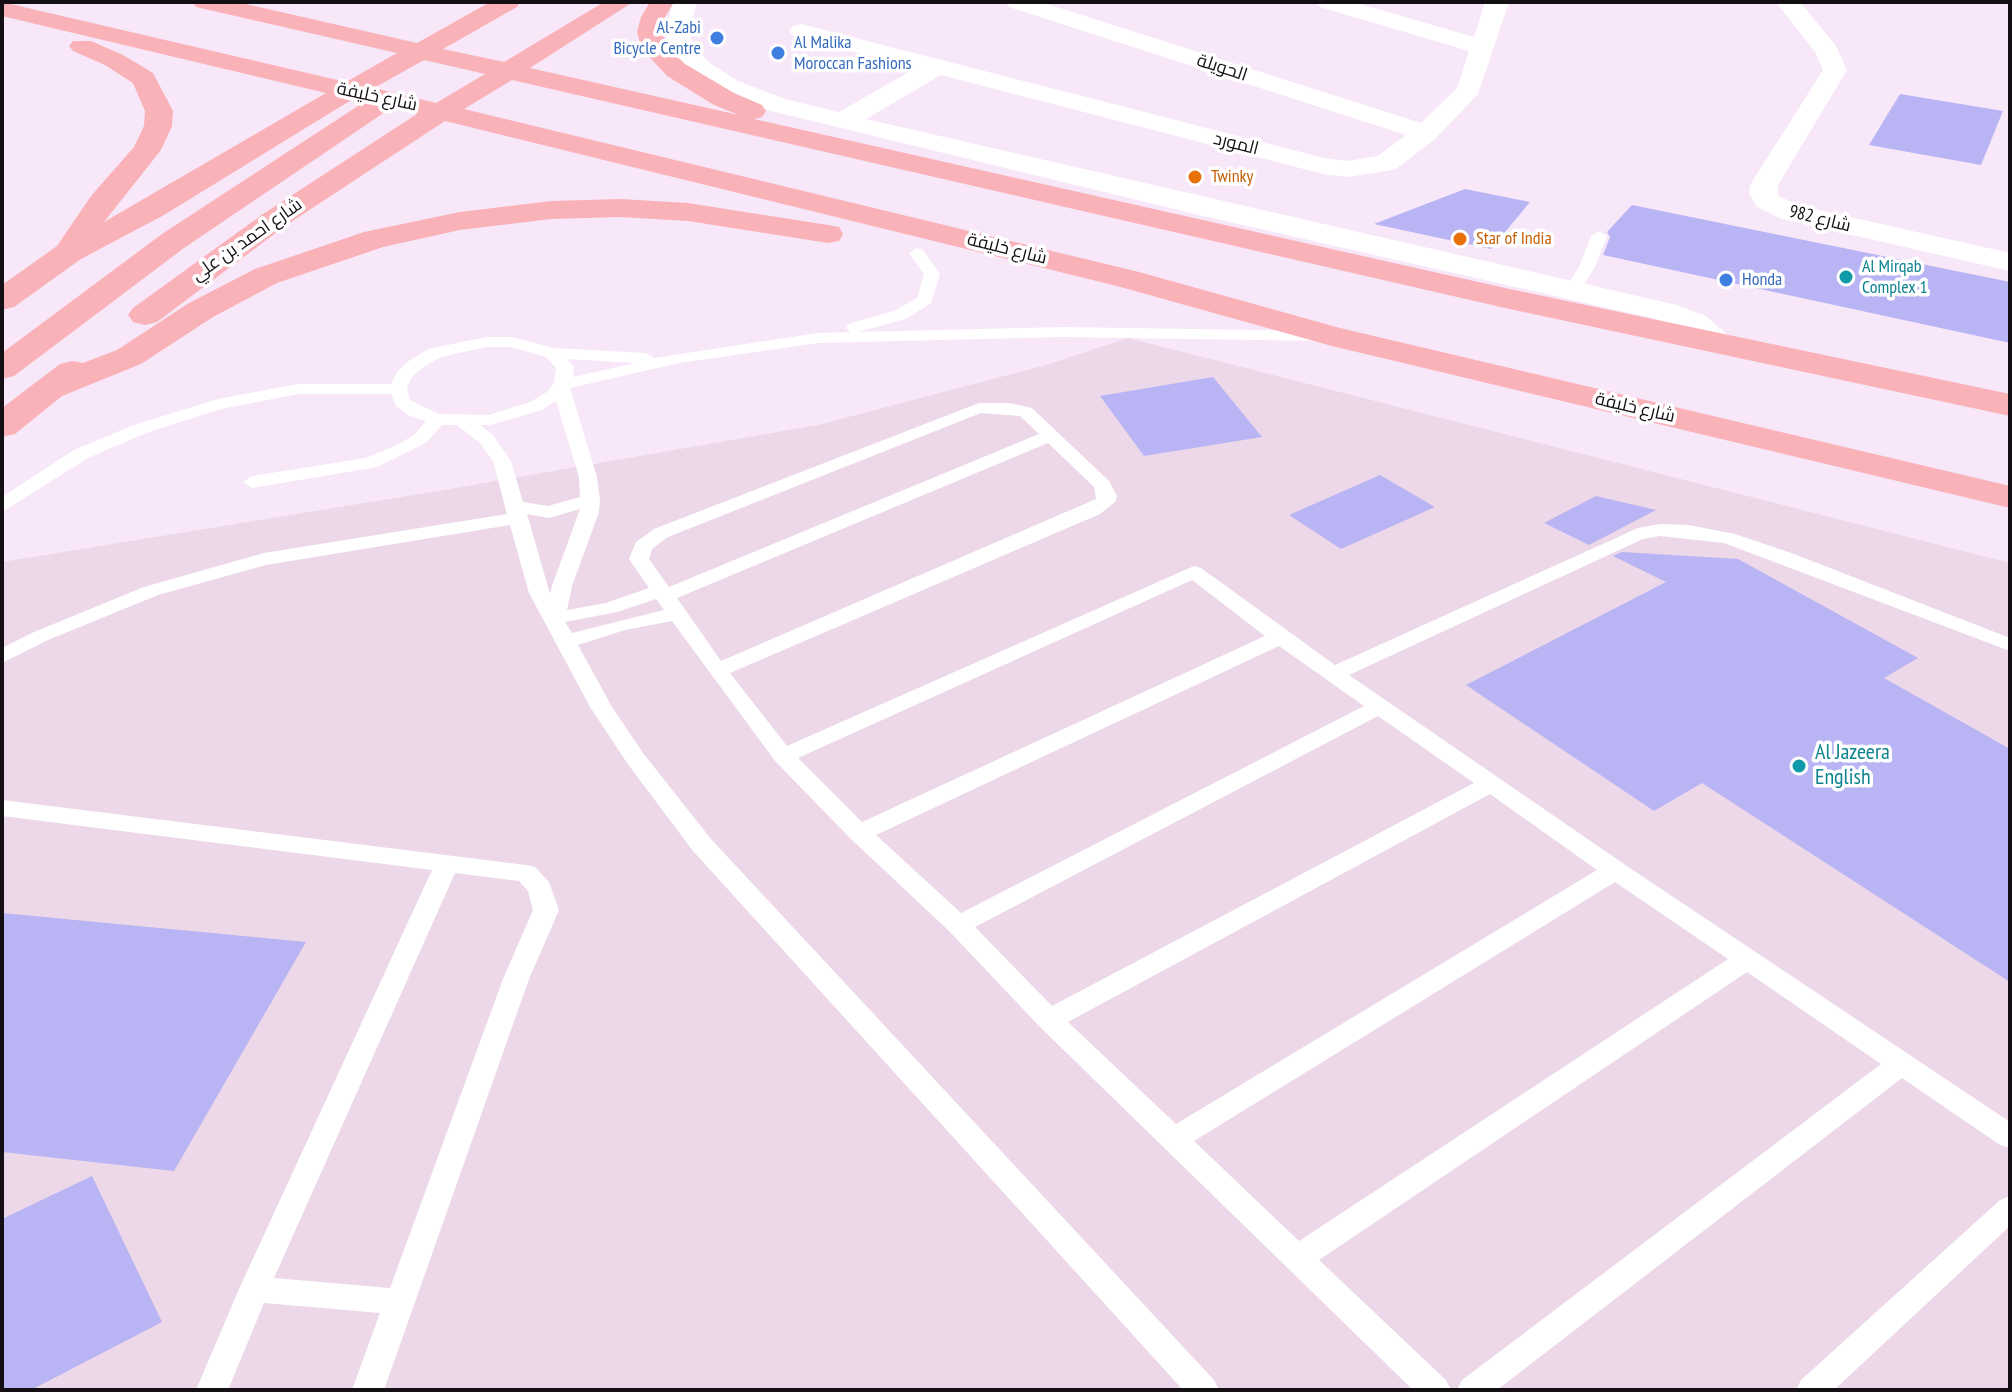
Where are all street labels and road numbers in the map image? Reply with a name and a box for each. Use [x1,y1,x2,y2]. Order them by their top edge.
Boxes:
street label: الحويلة [1194,50,1250,86]
street label: شارع خليفة [335,78,419,116]
street label: المورد [1211,128,1261,160]
street label: شارع احمد بن علي [188,194,306,286]
street label: شارع 982 [1787,201,1853,237]
street label: شارع خليفة [965,229,1049,269]
street label: شارع خليفة [1593,388,1677,428]

